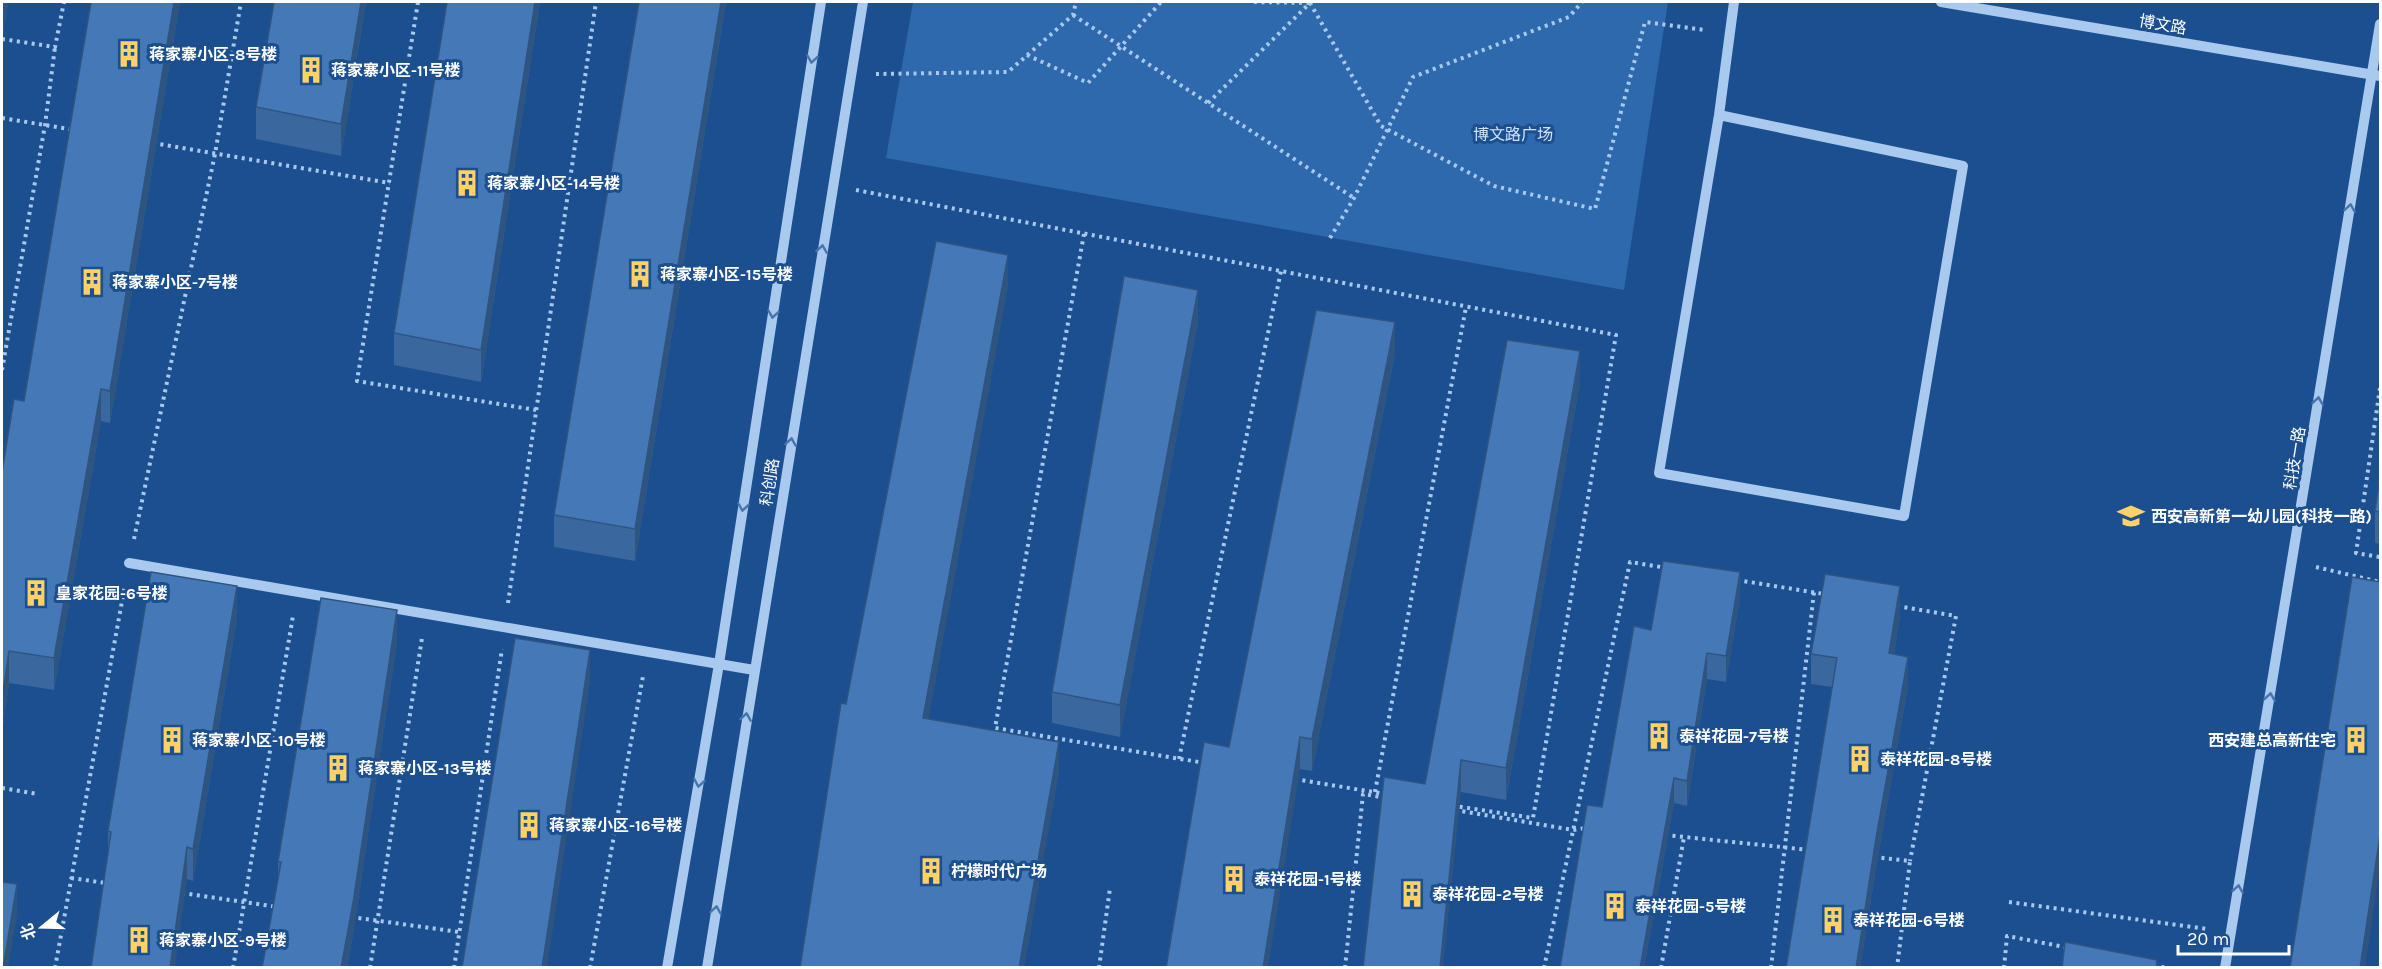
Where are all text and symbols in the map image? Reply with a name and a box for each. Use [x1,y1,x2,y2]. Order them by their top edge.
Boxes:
street label: 博文路 [2138,11,2188,38]
building icon: 蒋家寨小区-8号楼 [114,39,144,69]
place label: 蒋家寨小区-8号楼 [149,45,277,64]
building icon: 蒋家寨小区-11号楼 [296,55,326,85]
one-way arrow [806,55,818,64]
place label: 蒋家寨小区-11号楼 [331,61,460,80]
park label: 博文路广场 [1473,125,1553,144]
building icon: 蒋家寨小区-14号楼 [452,168,482,198]
place label: 蒋家寨小区-14号楼 [487,174,620,193]
one-way arrow [2343,203,2355,213]
one-way arrow [816,245,828,254]
building icon: 蒋家寨小区-15号楼 [625,259,655,289]
place label: 蒋家寨小区-15号楼 [660,265,793,284]
building icon: 蒋家寨小区-7号楼 [77,267,107,297]
place label: 蒋家寨小区-7号楼 [112,273,238,292]
one-way arrow [768,310,780,319]
one-way arrow [2312,396,2324,405]
street label: 科技一路 [2280,425,2309,491]
one-way arrow [784,437,797,447]
street label: 科创路 [756,457,783,507]
school or university icon: 西安高新第一幼儿园(科技一路) [2116,501,2146,531]
one-way arrow [738,503,750,512]
place label: 西安高新第一幼儿园(科技一路) [2151,507,2372,526]
building icon: 皇家花园-6号楼 [21,578,51,608]
place label: 皇家花园-6号楼 [56,584,168,603]
one-way arrow [2263,692,2275,701]
one-way arrow [740,712,752,722]
building icon: 泰祥花园-7号楼 [1644,721,1674,751]
building icon: 蒋家寨小区-10号楼 [157,725,187,755]
building icon: 西安建总高新住宅 [2341,725,2371,755]
place label: 泰祥花园-7号楼 [1679,727,1789,746]
place label: 蒋家寨小区-10号楼 [192,731,326,750]
place label: 西安建总高新住宅 [2208,731,2336,750]
building icon: 泰祥花园-8号楼 [1845,744,1875,774]
place label: 泰祥花园-8号楼 [1880,750,1992,769]
building icon: 蒋家寨小区-13号楼 [323,753,353,783]
place label: 蒋家寨小区-13号楼 [358,759,492,778]
one-way arrow [693,777,706,787]
building icon: 蒋家寨小区-16号楼 [514,810,544,840]
place label: 蒋家寨小区-16号楼 [549,816,682,835]
building icon: 柠檬时代广场 [916,856,946,886]
place label: 柠檬时代广场 [951,862,1047,881]
building icon: 泰祥花园-1号楼 [1219,864,1249,894]
place label: 泰祥花园-1号楼 [1254,870,1362,889]
building icon: 泰祥花园-2号楼 [1397,879,1427,909]
one-way arrow [2232,884,2244,894]
place label: 泰祥花园-2号楼 [1432,885,1544,904]
building icon: 泰祥花园-5号楼 [1600,891,1630,921]
north arrow [12,897,72,957]
place label: 泰祥花园-5号楼 [1635,897,1746,916]
one-way arrow [709,905,721,914]
building icon: 泰祥花园-6号楼 [1818,905,1848,935]
place label: 泰祥花园-6号楼 [1853,911,1965,930]
scale bar [2178,918,2289,956]
text: 北 [17,921,40,942]
building icon: 蒋家寨小区-9号楼 [124,925,154,955]
text: 20 m [2187,928,2229,950]
place label: 蒋家寨小区-9号楼 [159,931,287,950]

